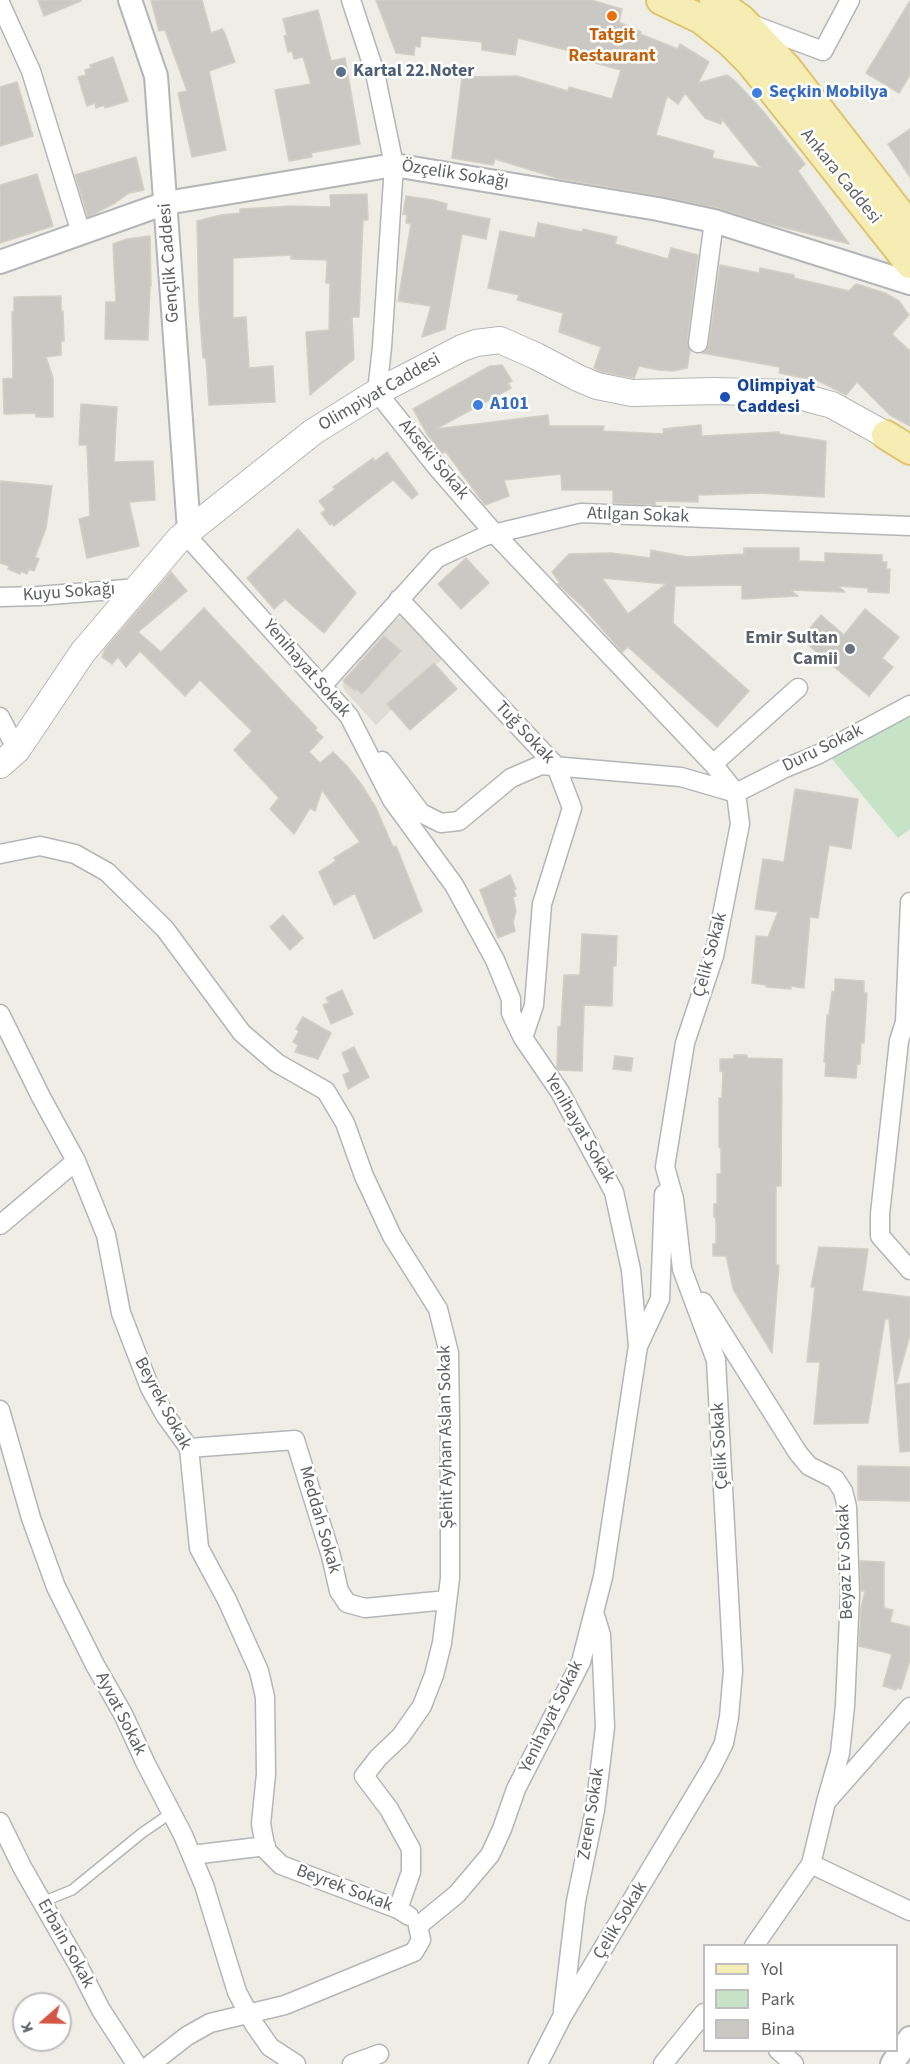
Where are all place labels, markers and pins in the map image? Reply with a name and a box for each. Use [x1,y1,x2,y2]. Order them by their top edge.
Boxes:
marker: Tatgit Restaurant [605,9,619,23]
place label: Tatgit Restaurant [568,25,656,68]
place label: Kartal 22.Noter [353,61,474,83]
marker: Kartal 22.Noter [334,65,348,79]
place label: Seçkin Mobilya [769,82,888,104]
marker: Seçkin Mobilya [750,86,764,100]
place label: Oli̇mpi̇yat Caddesi̇ [737,376,815,418]
marker: Oli̇mpi̇yat Caddesi̇ [718,390,732,404]
place label: A101 [490,394,529,416]
marker: A101 [471,398,485,412]
place label: Emir Sultan Camii [745,628,838,670]
marker: Emir Sultan Camii [843,642,857,656]

